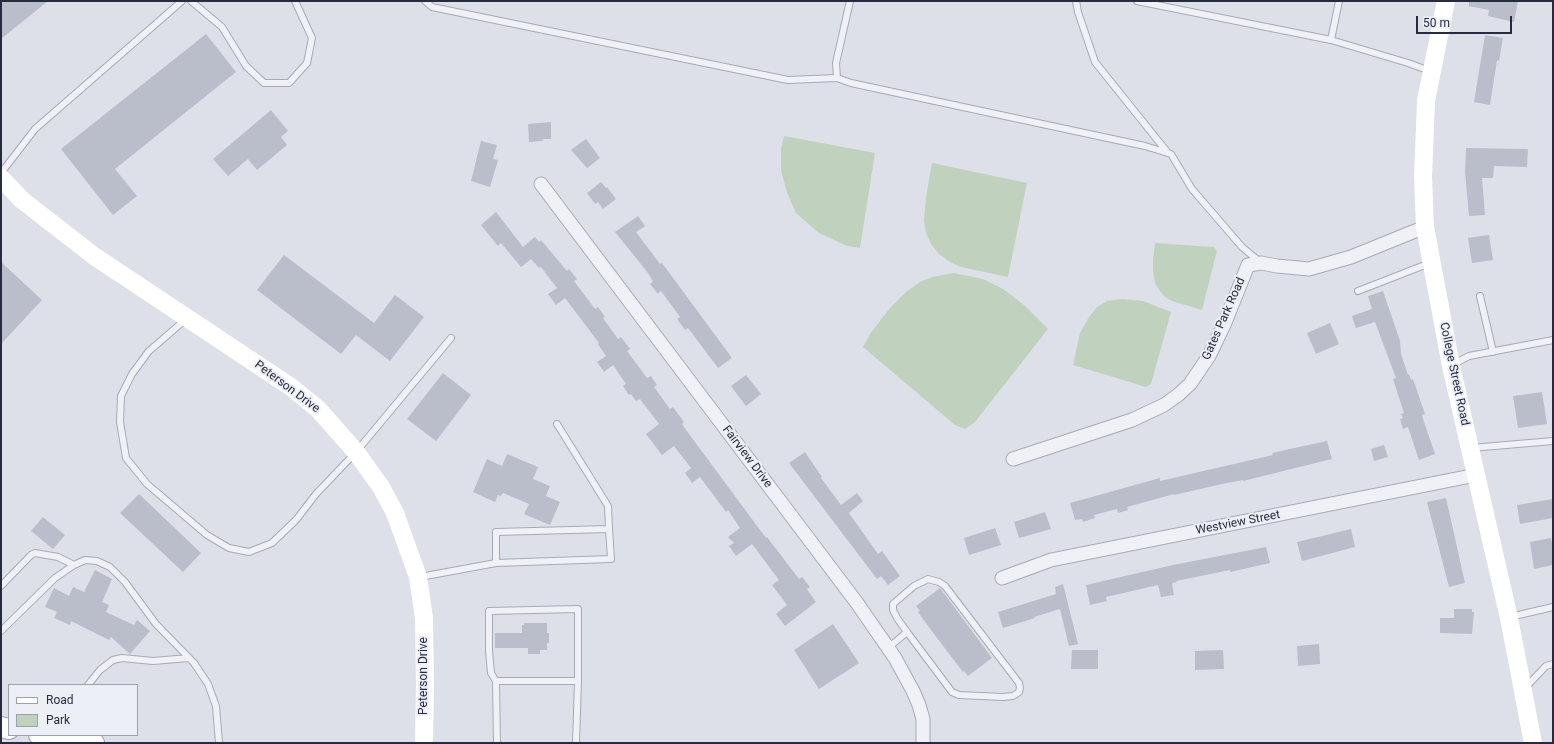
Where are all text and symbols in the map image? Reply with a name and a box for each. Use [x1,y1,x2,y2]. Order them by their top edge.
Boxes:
scale bar [1418,8,1514,34]
text: 50 m [1423,16,1450,30]
street label: Gates Park Road [1199,275,1249,363]
street label: College Street Road [1436,321,1472,427]
street label: Peterson Drive [252,358,322,416]
street label: Fairview Drive [719,423,775,491]
street label: Westview Street [1195,508,1281,538]
street label: Peterson Drive [417,637,431,715]
legend [8,684,138,736]
text: Road [46,693,74,707]
text: Park [46,713,70,727]

